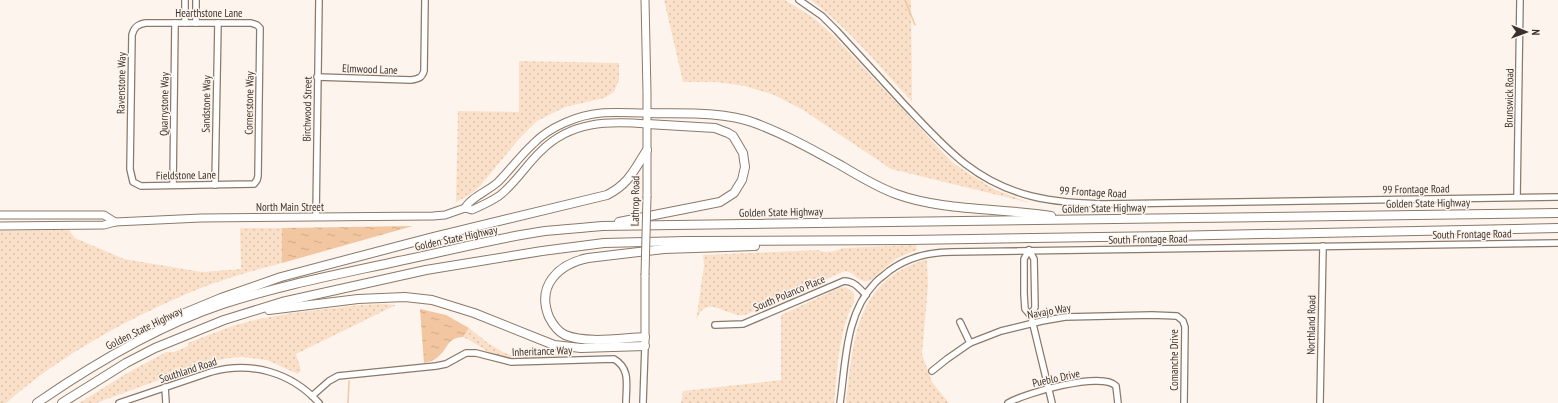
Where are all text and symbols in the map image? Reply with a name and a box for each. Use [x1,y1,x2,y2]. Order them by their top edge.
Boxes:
street label: Hearthstone Lane [175,6,243,20]
north arrow [1506,12,1546,52]
text: N [1529,29,1543,35]
street label: Ravenstone Way [113,51,129,114]
street label: Elmwood Lane [342,61,398,77]
street label: Brunswick Road [1501,68,1517,128]
street label: Cornerstone Way [241,70,257,135]
street label: Quarrystone Way [156,71,172,136]
street label: Sandstone Way [199,74,214,133]
street label: Birchwood Street [299,76,315,142]
street label: Fieldstone Lane [156,167,217,183]
street label: Lathrop Road [628,175,642,226]
street label: 99 Frontage Road [1382,181,1450,197]
street label: 99 Frontage Road [1059,183,1127,201]
street label: Golden State Highway [1386,195,1471,211]
street label: North Main Street [256,200,324,214]
street label: Golden State Highway [1062,200,1147,216]
street label: Golden State Highway [739,204,824,220]
street label: Golden State Highway [413,222,499,254]
street label: South Frontage Road [1432,226,1512,242]
street label: South Frontage Road [1108,231,1188,247]
street label: South Polanco Place [751,271,827,314]
street label: Northland Road [1303,295,1319,355]
street label: Navajo Way [1026,300,1073,322]
street label: Golden State Highway [103,303,186,353]
street label: Comanche Drive [1167,329,1181,391]
street label: Inheritance Way [512,343,573,359]
street label: Southland Road [157,354,219,386]
street label: Pueblo Drive [1031,366,1082,390]

